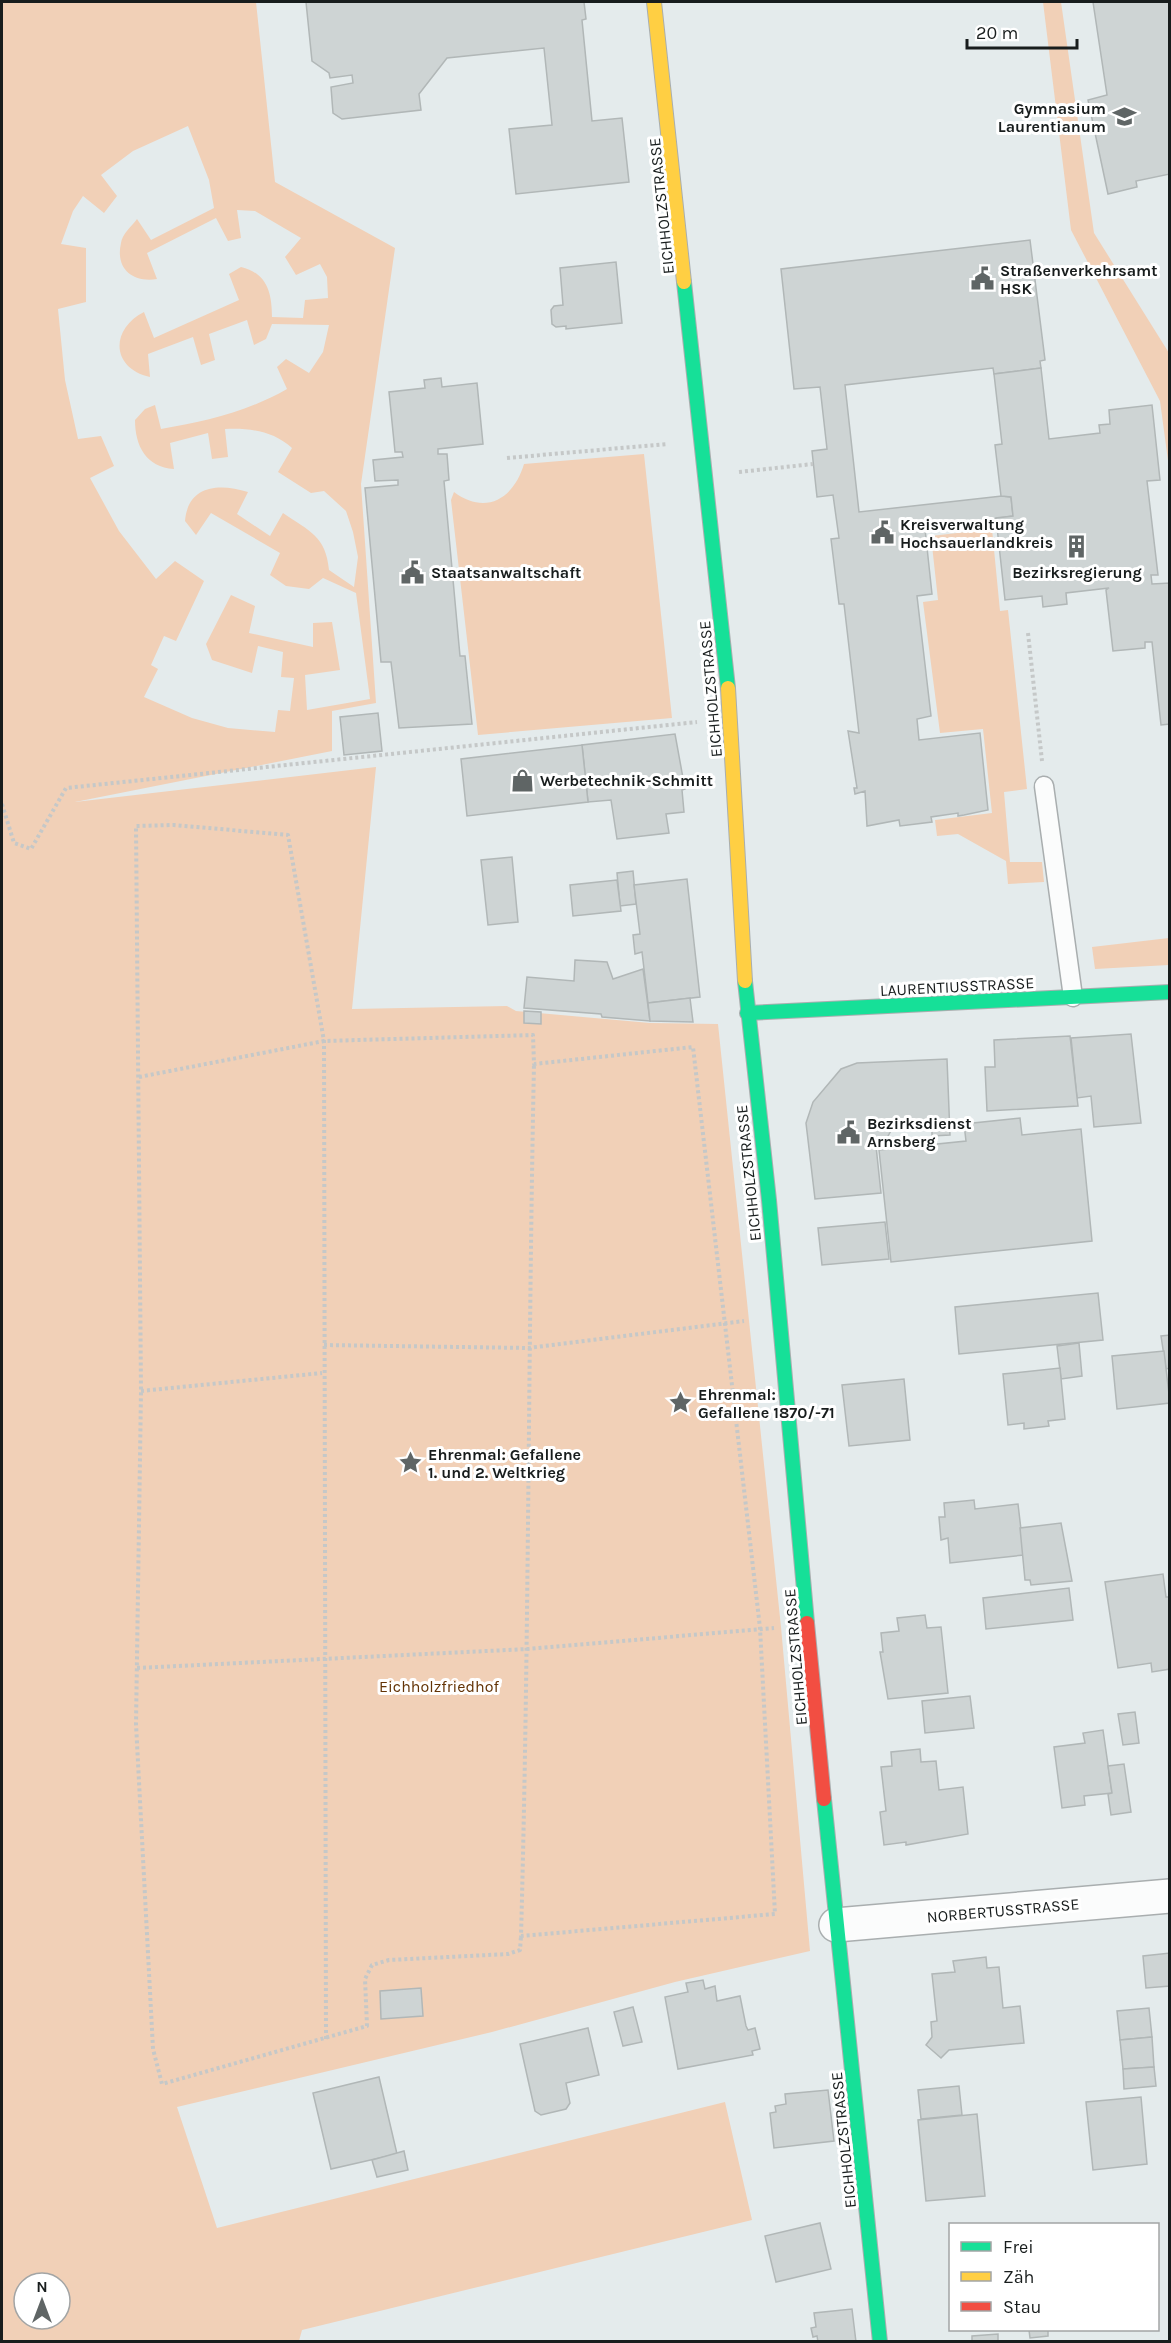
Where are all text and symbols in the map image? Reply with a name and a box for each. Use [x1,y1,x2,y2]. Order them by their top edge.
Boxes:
scale bar [967,12,1076,50]
text: 20 m [976,22,1018,44]
place label: Gymnasium Laurentianum [998,99,1106,136]
school or university icon: Gymnasium Laurentianum [1111,104,1137,130]
street label: EICHHOLZSTRASSE [645,137,678,275]
place label: Straßenverkehrsamt HSK [1000,261,1158,298]
public building icon: Straßenverkehrsamt HSK [969,266,995,292]
place label: Kreisverwaltung Hochsauerlandkreis [900,515,1053,552]
public building icon: Kreisverwaltung Hochsauerlandkreis [869,520,895,546]
building icon: Bezirksregierung [1064,534,1090,560]
public building icon: Staatsanwaltschaft [400,559,426,585]
place label: Staatsanwaltschaft [431,563,581,582]
place label: Bezirksregierung [1012,563,1142,582]
street label: EICHHOLZSTRASSE [695,620,726,758]
shop icon: Werbetechnik-Schmitt [509,767,535,793]
place label: Werbetechnik-Schmitt [540,771,713,790]
street label: LAURENTIUSSTRASSE [879,973,1035,1000]
street label: EICHHOLZSTRASSE [732,1104,765,1242]
place label: Bezirksdienst Arnsberg [867,1114,971,1151]
public building icon: Bezirksdienst Arnsberg [836,1119,862,1145]
place label: Ehrenmal: Gefallene 1870/-71 [698,1385,835,1422]
place icon: Ehrenmal: Gefallene 1870/-71 [667,1390,693,1416]
place label: Ehrenmal: Gefallene 1. und 2. Weltkrieg [428,1445,581,1482]
place icon: Ehrenmal: Gefallene 1. und 2. Weltkrieg [397,1450,423,1476]
street label: EICHHOLZSTRASSE [780,1588,811,1726]
park label: Eichholzfriedhof [379,1677,499,1696]
street label: NORBERTUSSTRASSE [926,1894,1080,1927]
street label: EICHHOLZSTRASSE [827,2071,860,2209]
legend [949,2223,1159,2331]
text: Frei [1003,2236,1034,2258]
text: Zäh [1003,2266,1034,2288]
north arrow [12,2271,72,2331]
text: N [36,2277,48,2296]
text: Stau [1003,2296,1041,2318]

